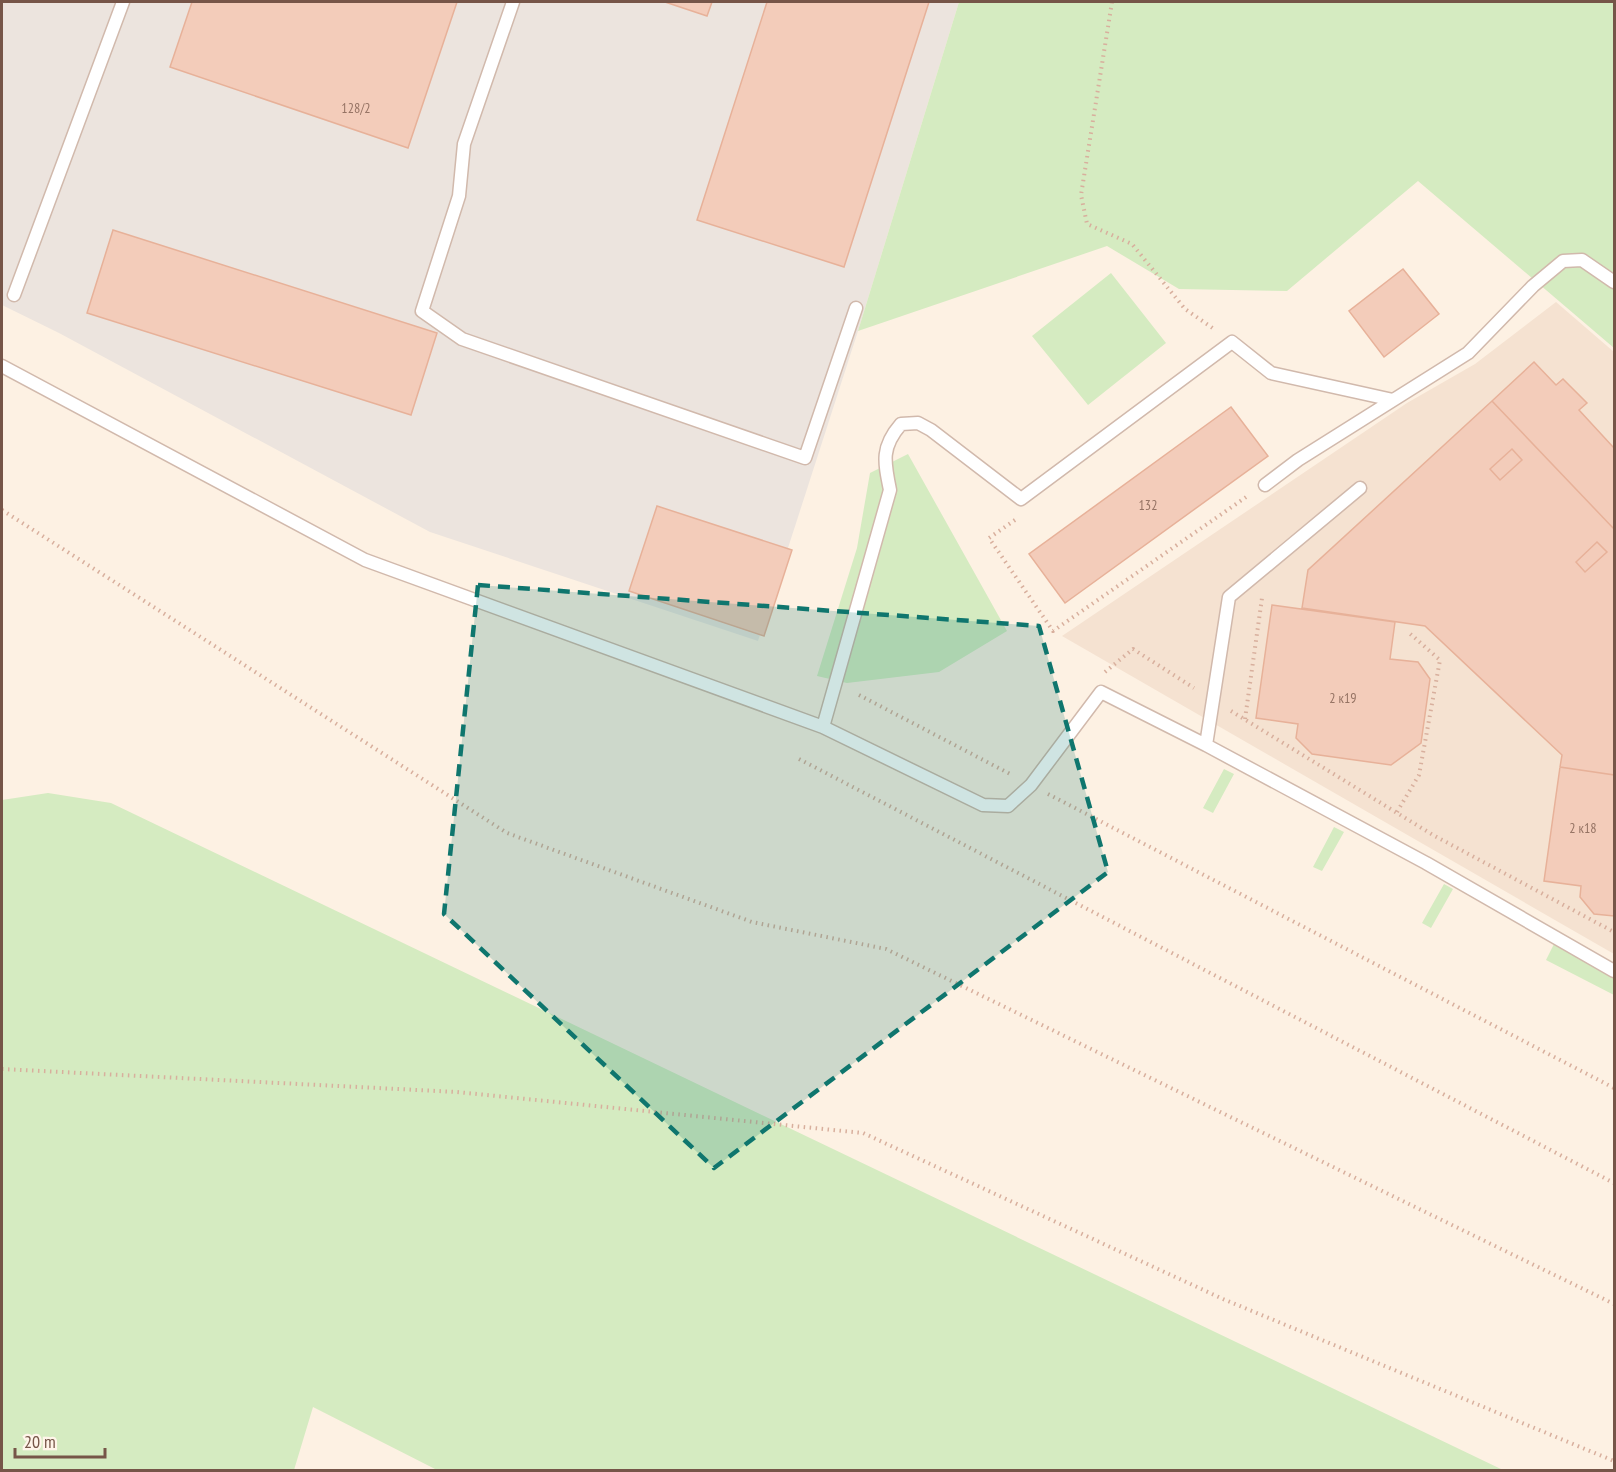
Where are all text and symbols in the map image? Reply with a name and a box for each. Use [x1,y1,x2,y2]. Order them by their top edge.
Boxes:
house number: 128/2 [341,99,371,117]
house number: 132 [1139,496,1157,514]
house number: 2 к19 [1329,689,1357,707]
house number: 2 к18 [1569,819,1597,837]
scale bar [15,1421,105,1459]
text: 20 m [24,1430,56,1453]

